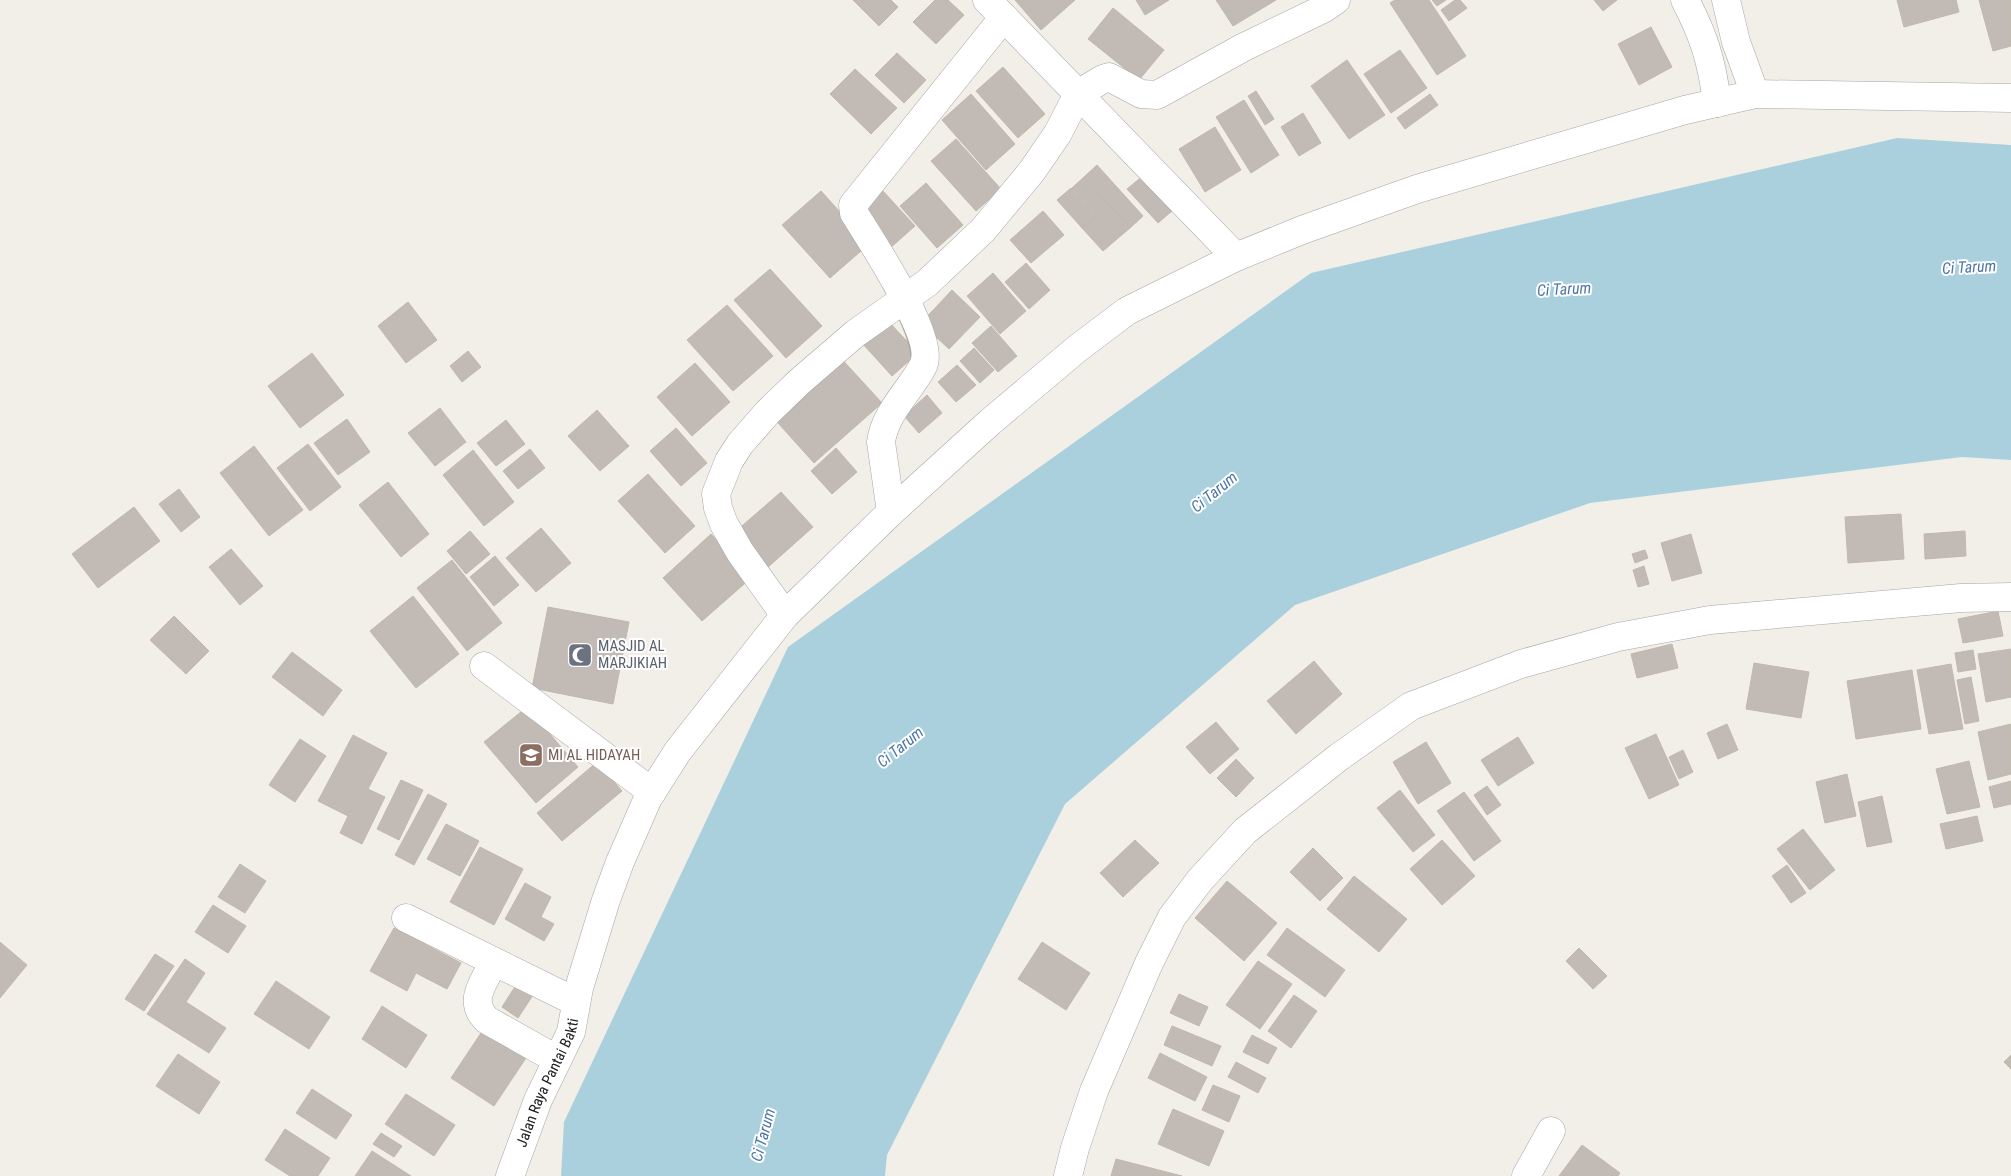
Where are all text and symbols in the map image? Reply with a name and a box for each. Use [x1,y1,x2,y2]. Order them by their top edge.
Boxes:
water label: Ci Tarum [1941,256,1997,278]
water label: Ci Tarum [1536,278,1592,300]
water label: Ci Tarum [1187,468,1241,516]
place label: MASJID AL MARJIKIAH [598,637,667,672]
mosque icon: MASJID AL MARJIKIAH [567,642,593,668]
water label: Ci Tarum [873,723,927,771]
school or university icon: MI AL HIDAYAH [518,742,544,768]
place label: MI AL HIDAYAH [548,746,640,764]
street label: Jalan Raya Pantai Bakti [512,1017,582,1150]
water label: Ci Tarum [747,1106,779,1164]

